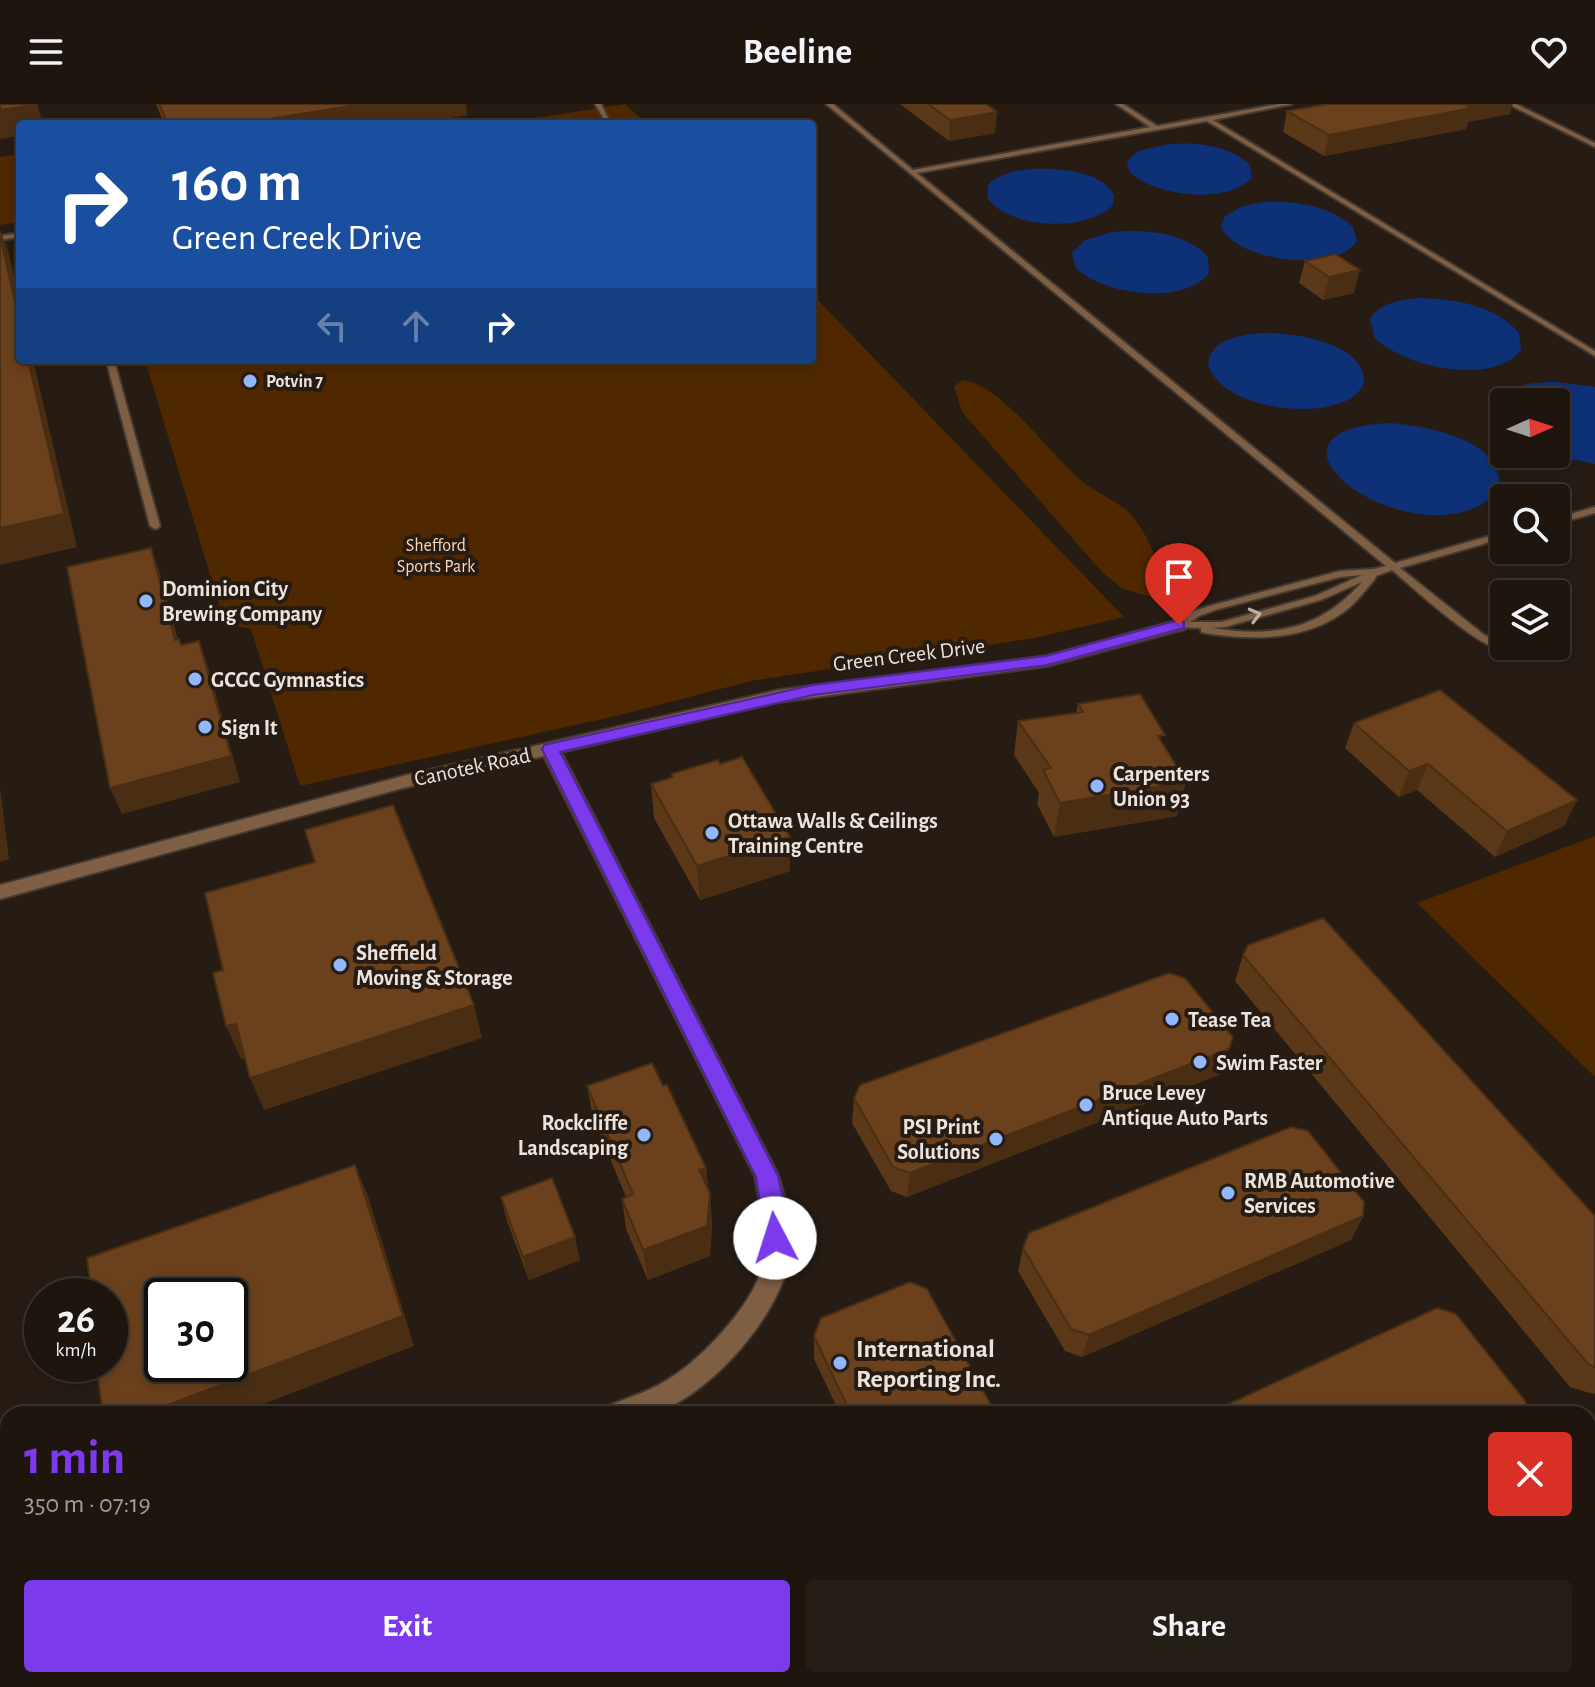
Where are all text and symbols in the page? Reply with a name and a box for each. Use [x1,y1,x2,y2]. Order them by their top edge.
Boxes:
icon: menu [24,30,68,74]
icon: heart [1527,30,1571,74]
text: Beeline [743,34,852,70]
icon: right [40,152,144,256]
text: 160 m [172,155,302,211]
text: Green Creek Drive [172,220,422,256]
icon: left [310,304,354,348]
icon: ahead [394,304,438,348]
icon: right [478,304,522,348]
marker: Potvin 7 [241,372,259,390]
place label: Potvin 7 [266,373,323,391]
north arrow [1490,388,1570,468]
map controls [1490,388,1570,660]
button: search [1490,484,1570,564]
park label: Shefford Sports Park [397,537,476,576]
pin [1145,543,1213,625]
icon: arrive [1157,555,1201,599]
place label: Dominion City Brewing Company [162,578,322,626]
button: layers [1490,580,1570,660]
marker: Dominion City Brewing Company [137,592,155,610]
one-way arrow [1248,608,1262,625]
street label: Green Creek Drive [832,635,986,675]
place label: GCGC Gymnastics [211,669,364,692]
marker: GCGC Gymnastics [186,670,204,688]
place label: Sign It [221,717,278,739]
marker: Sign It [196,718,214,736]
street label: Canotek Road [412,744,532,790]
place label: Carpenters Union 93 [1113,763,1210,810]
marker: Carpenters Union 93 [1088,777,1106,795]
place label: Ottawa Walls & Ceilings Training Centre [728,810,938,857]
marker: Ottawa Walls & Ceilings Training Centre [703,824,721,842]
place label: Sheffield Moving & Storage [356,942,513,989]
marker: Sheffield Moving & Storage [331,956,349,974]
place label: Tease Tea [1188,1009,1272,1031]
marker: Tease Tea [1163,1010,1181,1028]
place label: Swim Faster [1216,1052,1323,1074]
marker: Swim Faster [1191,1053,1209,1071]
place label: Bruce Levey Antique Auto Parts [1102,1082,1268,1129]
marker: Bruce Levey Antique Auto Parts [1077,1096,1095,1114]
place label: Rockcliffe Landscaping [518,1112,629,1159]
place label: PSI Print Solutions [897,1116,981,1163]
marker: Rockcliffe Landscaping [635,1126,653,1144]
marker: PSI Print Solutions [987,1130,1005,1148]
place label: RMB Automotive Services [1244,1170,1395,1217]
marker: RMB Automotive Services [1219,1184,1237,1202]
position arrow [733,1196,817,1280]
speed limit sign: 30 [144,1278,248,1382]
text: 26 [57,1300,95,1340]
place label: International Reporting Inc. [856,1336,1001,1392]
text: km/h [55,1340,97,1360]
marker: International Reporting Inc. [831,1354,849,1372]
button: close [1488,1432,1572,1516]
text: 1 min [24,1435,125,1483]
text: 350 m · 07:19 [24,1491,151,1517]
button: Exit [24,1580,790,1672]
button: Share [806,1580,1572,1672]

